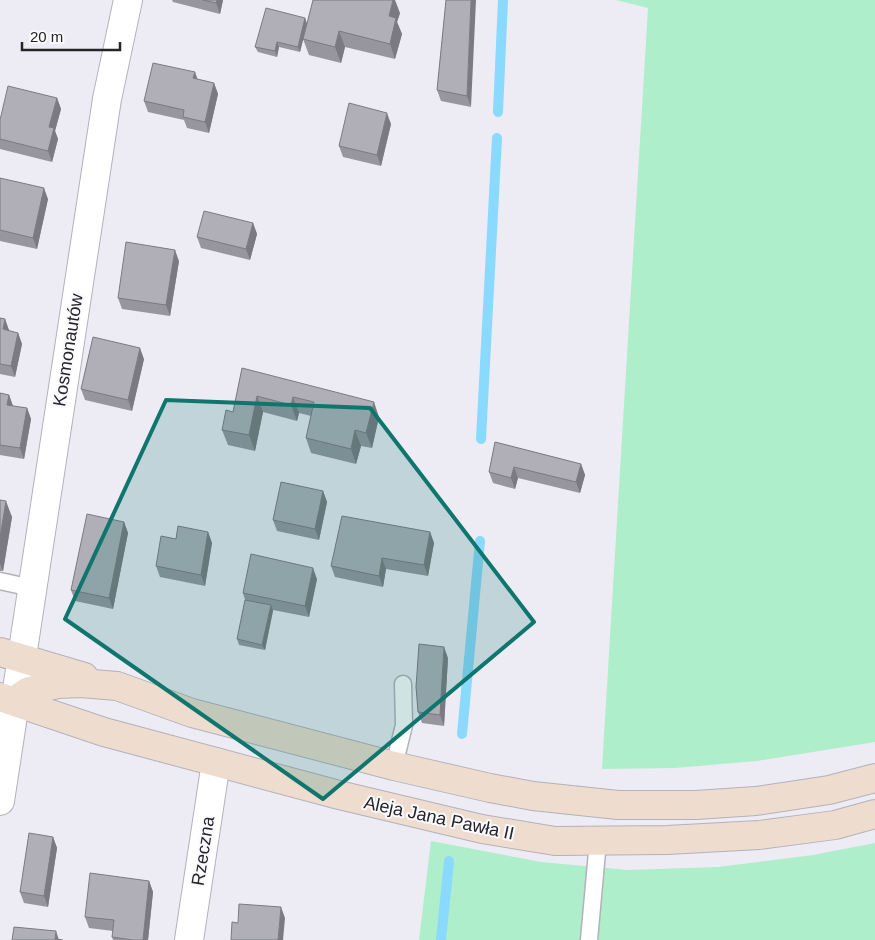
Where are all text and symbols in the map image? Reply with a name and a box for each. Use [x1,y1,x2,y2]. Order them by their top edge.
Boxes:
scale bar [22,20,120,52]
text: 20 m [30,28,63,45]
street label: Kosmonautów [49,291,87,408]
street label: Aleja Jana Pawła II [362,792,516,844]
street label: Rzeczna [188,814,219,887]

